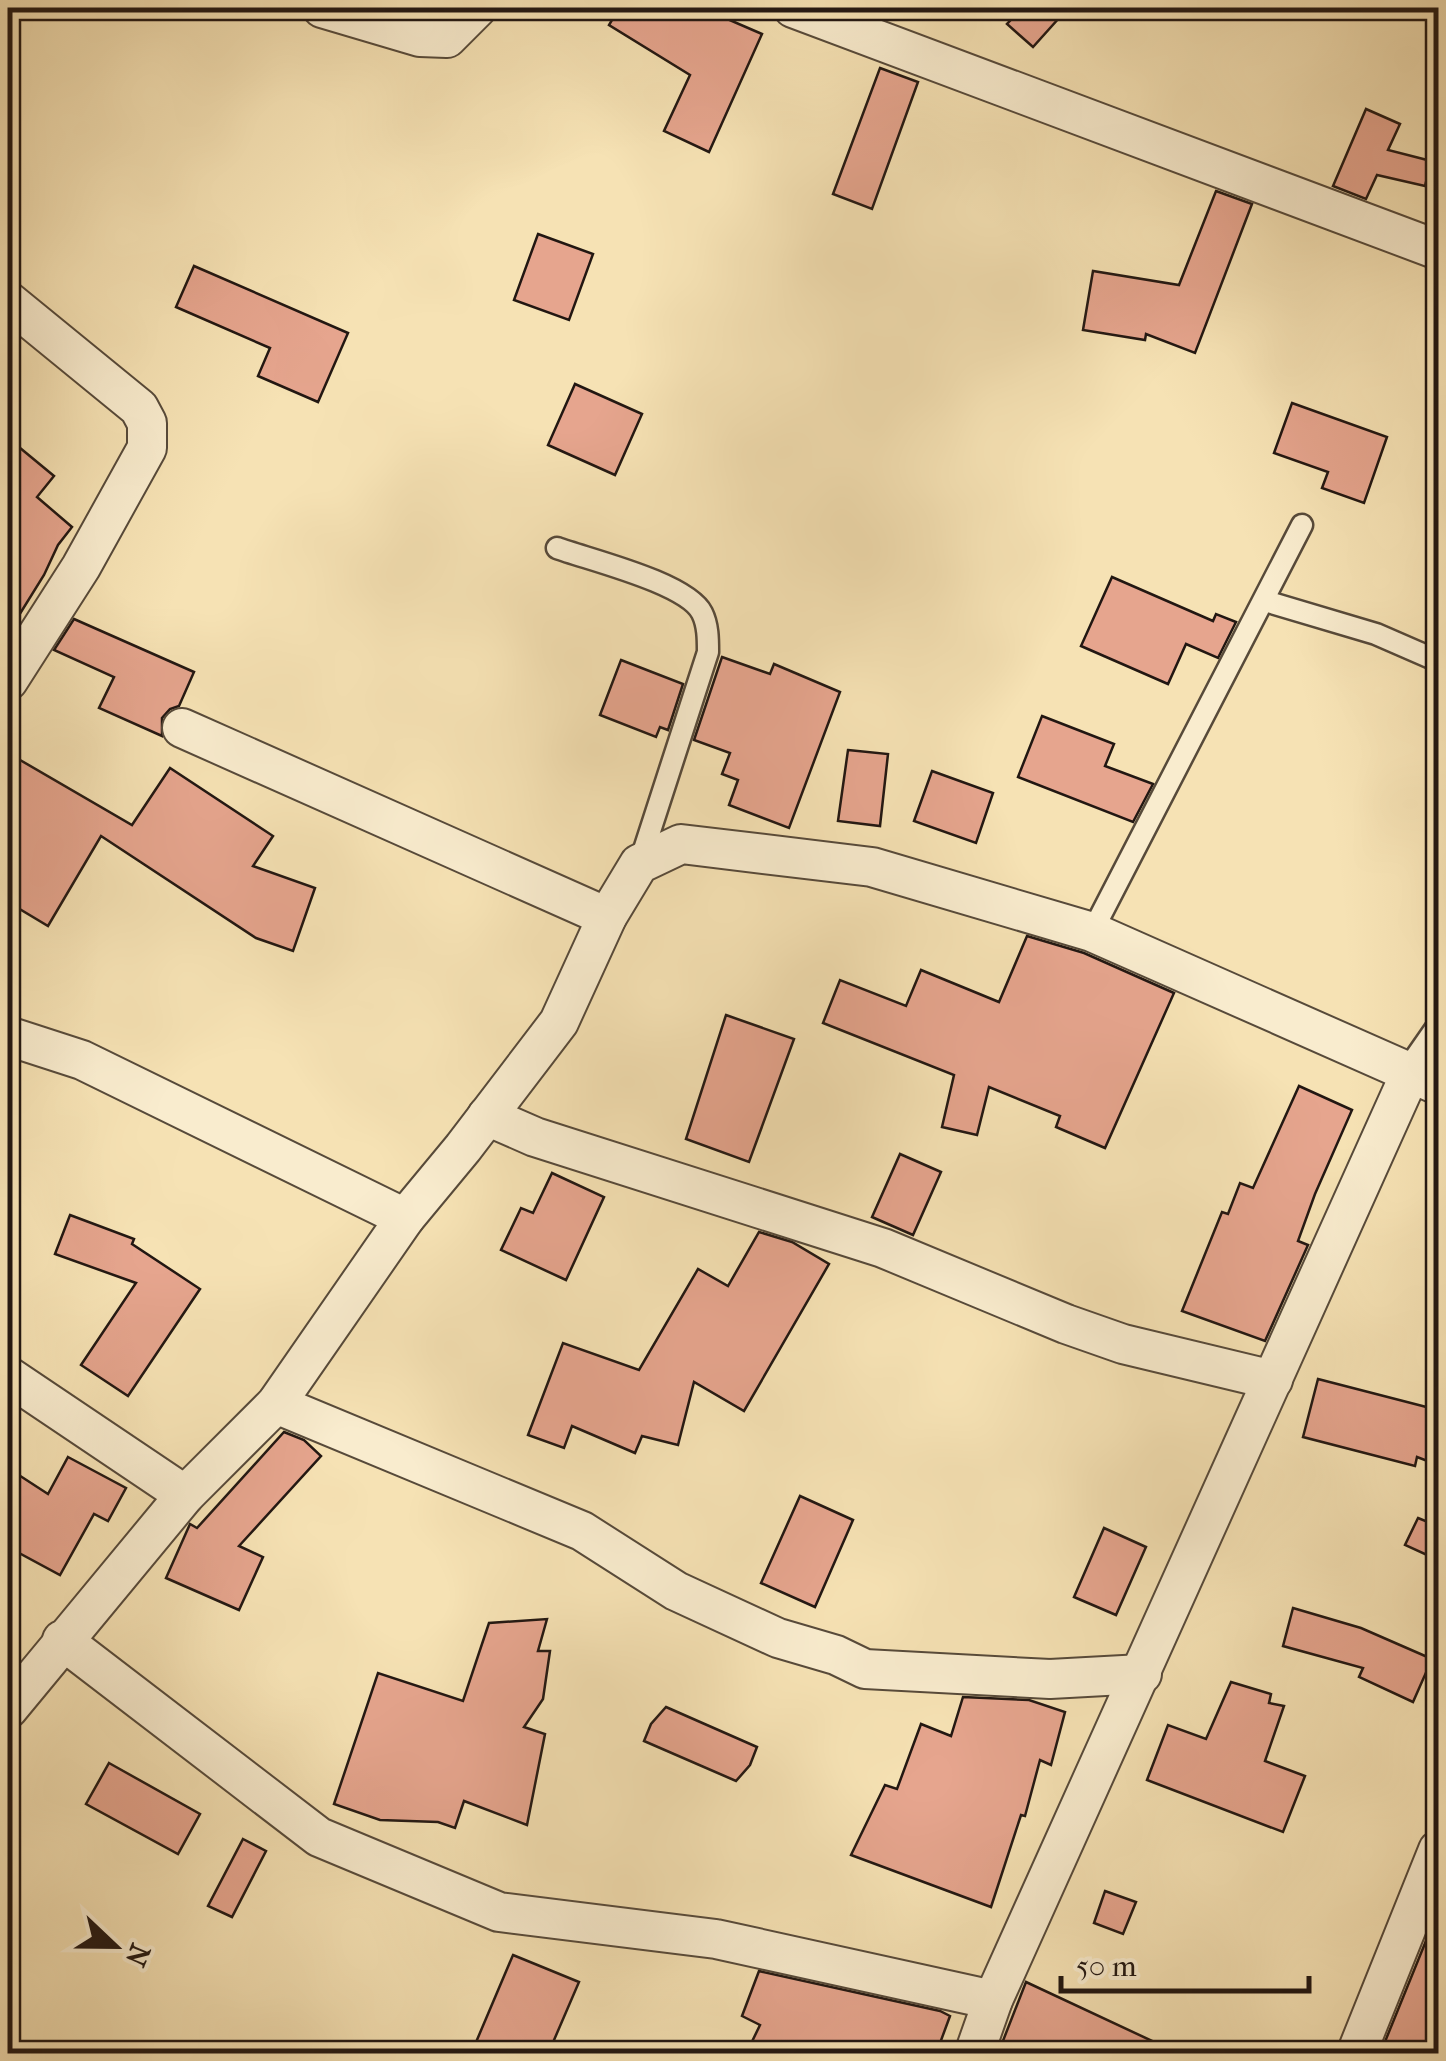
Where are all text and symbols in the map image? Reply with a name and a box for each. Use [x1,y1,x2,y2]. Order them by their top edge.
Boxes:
north arrow [65,1896,165,1996]
scale bar [1061,1931,1308,1993]
text: N [118,1939,157,1972]
text: 50 m [1076,1949,1137,1984]

